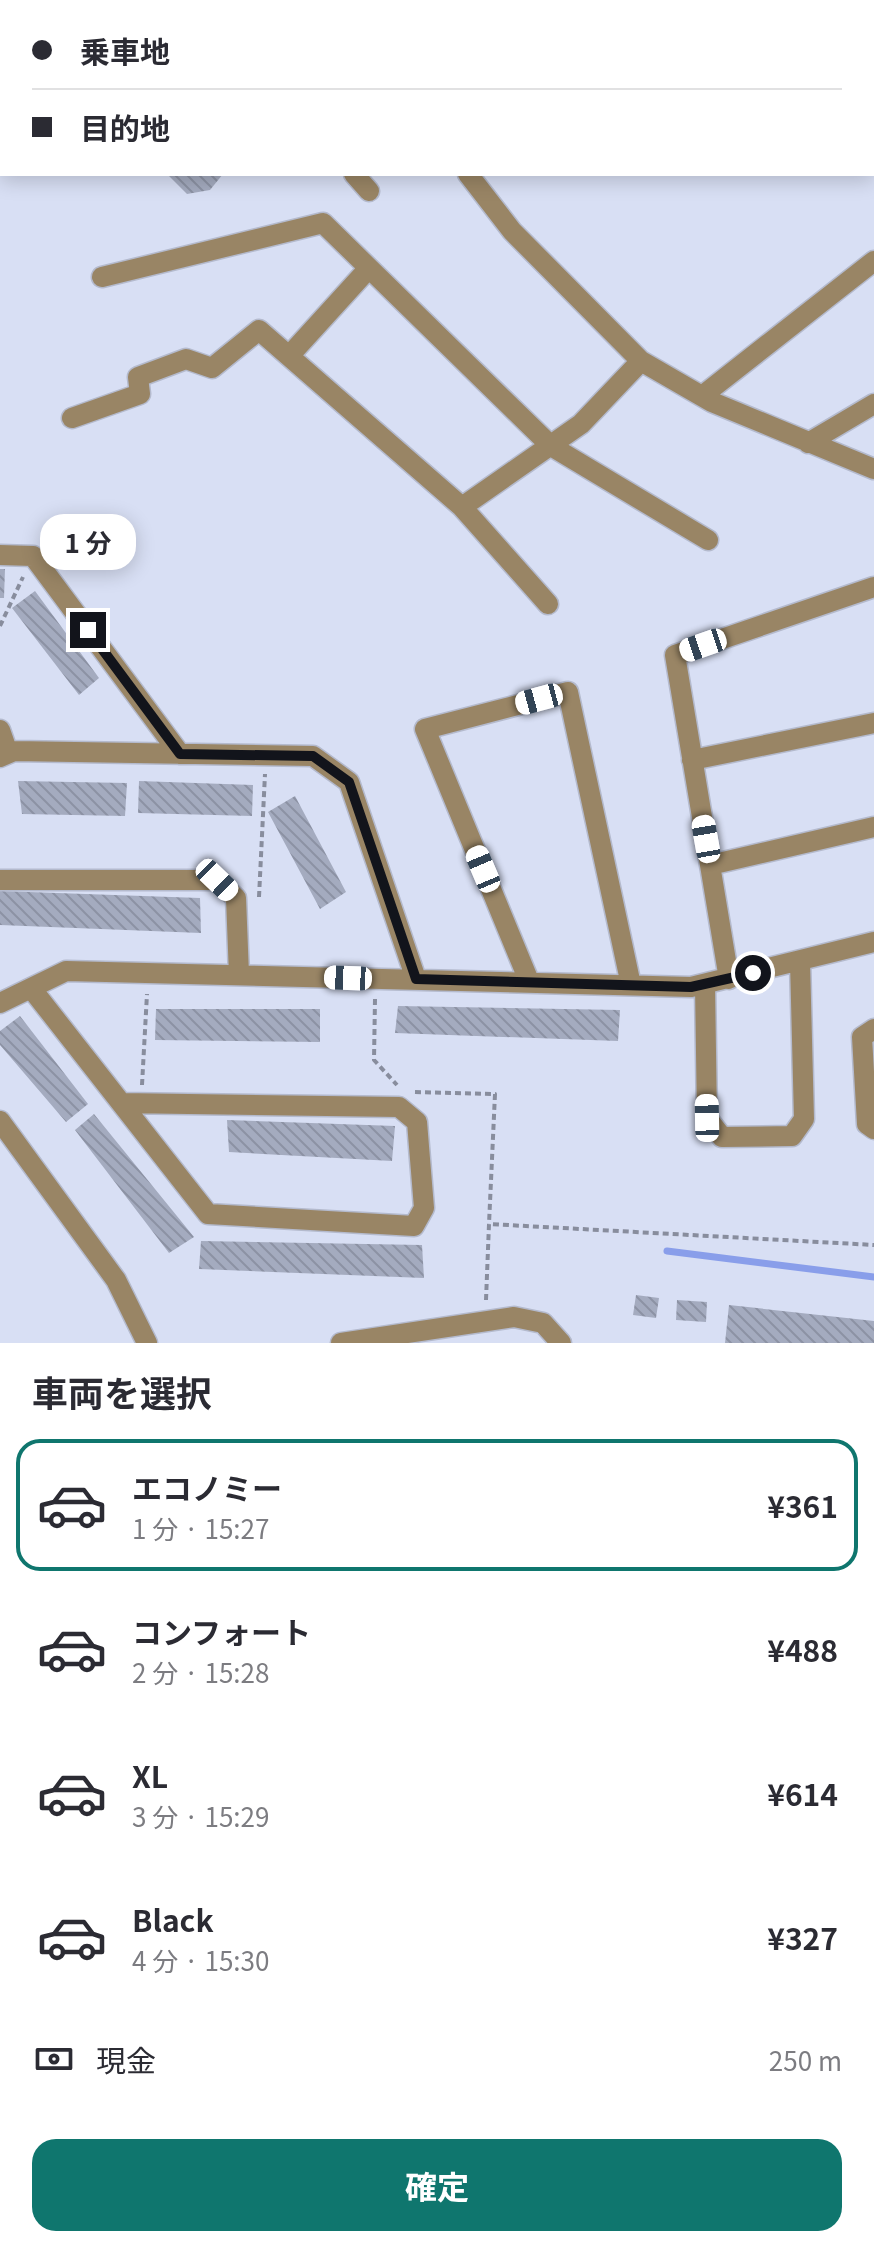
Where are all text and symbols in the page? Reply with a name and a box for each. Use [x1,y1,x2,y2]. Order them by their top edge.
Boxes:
text: 乗車地 [80,28,170,72]
text: 目的地 [80,105,170,149]
callout: 1 分 [40,514,136,570]
text: 1 分 [64,523,112,560]
route end [70,612,106,648]
car [676,626,730,664]
car [513,681,565,717]
car [690,813,722,865]
car [463,842,503,896]
car [191,855,243,905]
route start [735,955,771,991]
car [324,965,372,991]
car [695,1094,719,1142]
text: 車両を選択 [32,1365,212,1417]
text: エコノミー [132,1465,282,1509]
icon: car [36,1469,108,1541]
text: ¥361 [767,1483,838,1527]
text: 1 分 · 15:27 [132,1509,269,1546]
text: コンフォート [132,1609,311,1653]
icon: car [36,1613,108,1685]
text: ¥488 [767,1627,838,1671]
text: 2 分 · 15:28 [132,1653,269,1690]
text: XL [132,1753,168,1797]
icon: car [36,1757,108,1829]
text: ¥614 [767,1771,838,1815]
text: 3 分 · 15:29 [132,1797,269,1834]
text: Black [132,1897,214,1941]
icon: car [36,1901,108,1973]
text: ¥327 [767,1915,838,1959]
text: 4 分 · 15:30 [132,1941,269,1978]
icon: cash [32,2037,76,2081]
text: 現金 [96,2037,156,2081]
text: 250 m [769,2041,842,2078]
button: 確定 [32,2139,842,2231]

